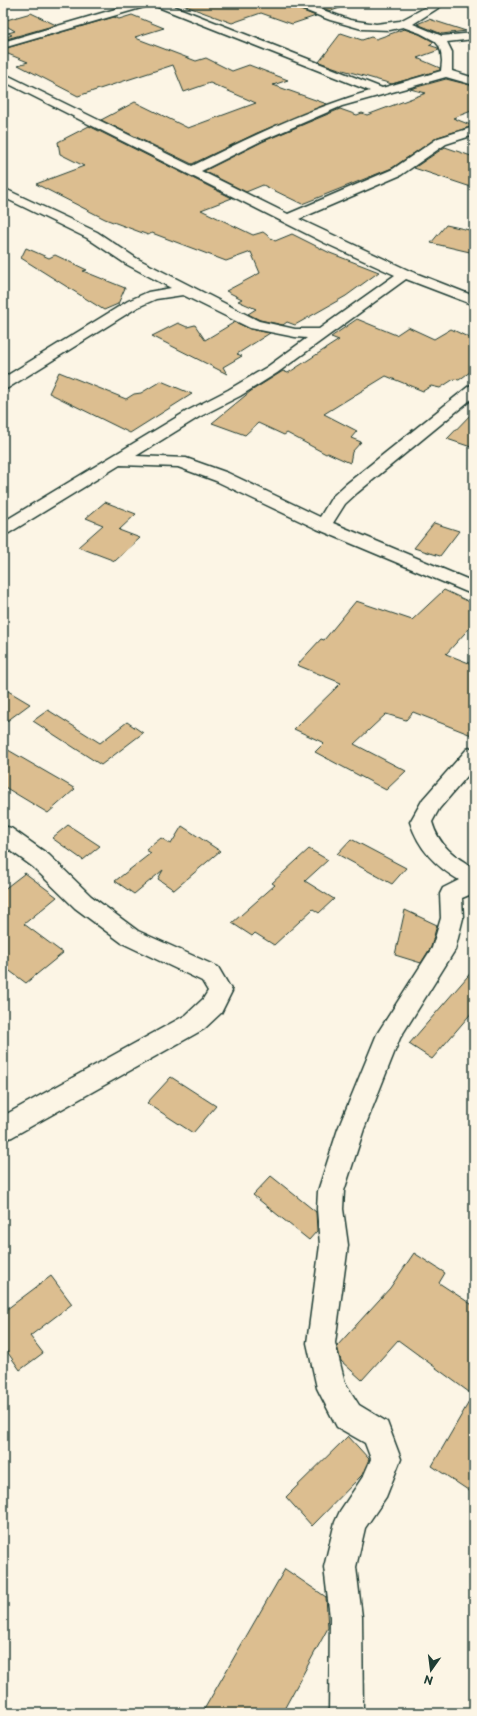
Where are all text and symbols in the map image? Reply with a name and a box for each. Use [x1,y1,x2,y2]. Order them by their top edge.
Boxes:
north arrow [411,1650,451,1690]
text: N [422,1671,435,1689]

